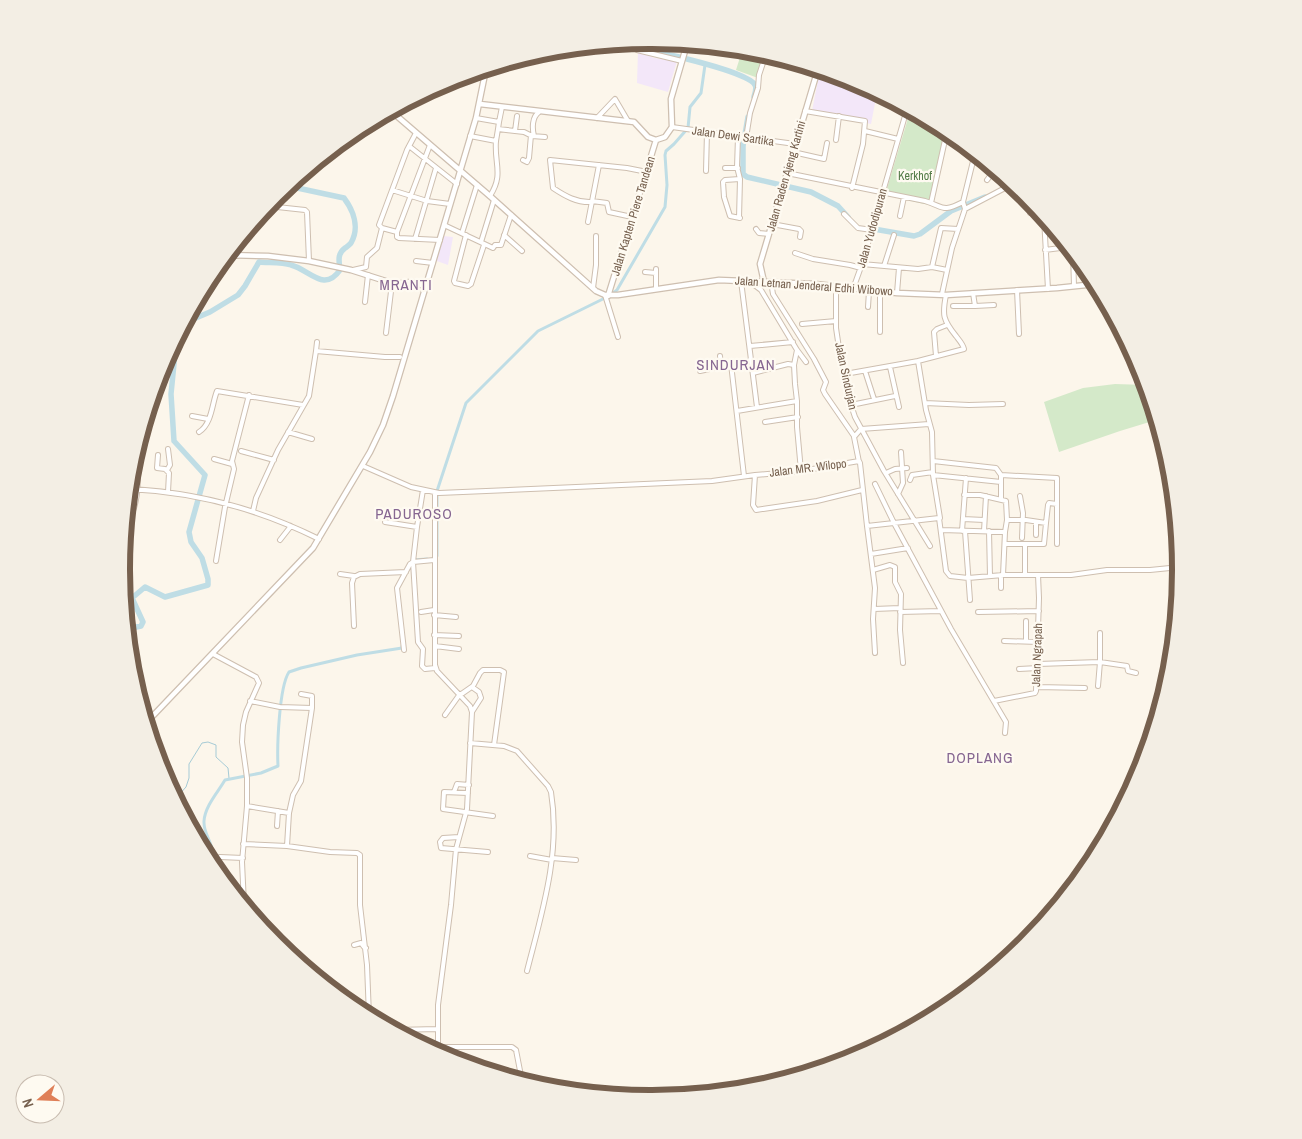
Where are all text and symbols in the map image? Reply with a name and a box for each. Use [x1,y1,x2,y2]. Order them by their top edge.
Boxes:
street label: Jalan Raden Ajeng Kartini [763,119,809,233]
street label: Jalan Dewi Sartika [691,122,776,150]
street label: Jalan Kapten Piere Tandean [607,154,659,278]
park label: Kerkhof [898,168,932,184]
street label: Jalan Yudodipuran [853,186,891,270]
street label: Jalan Letnan Jenderal Edhi Wibowo [735,273,893,299]
district label: MRANTI [379,274,433,295]
street label: Jalan Sindurjan [831,341,861,411]
district label: SINDURJAN [696,354,776,375]
street label: Jalan MR. Wilopo [768,455,848,481]
district label: PADUROSO [375,503,453,524]
street label: Jalan Ngrapah [1028,623,1046,687]
district label: DOPLANG [946,747,1014,768]
north arrow [15,1074,65,1124]
text: N [18,1096,38,1110]

